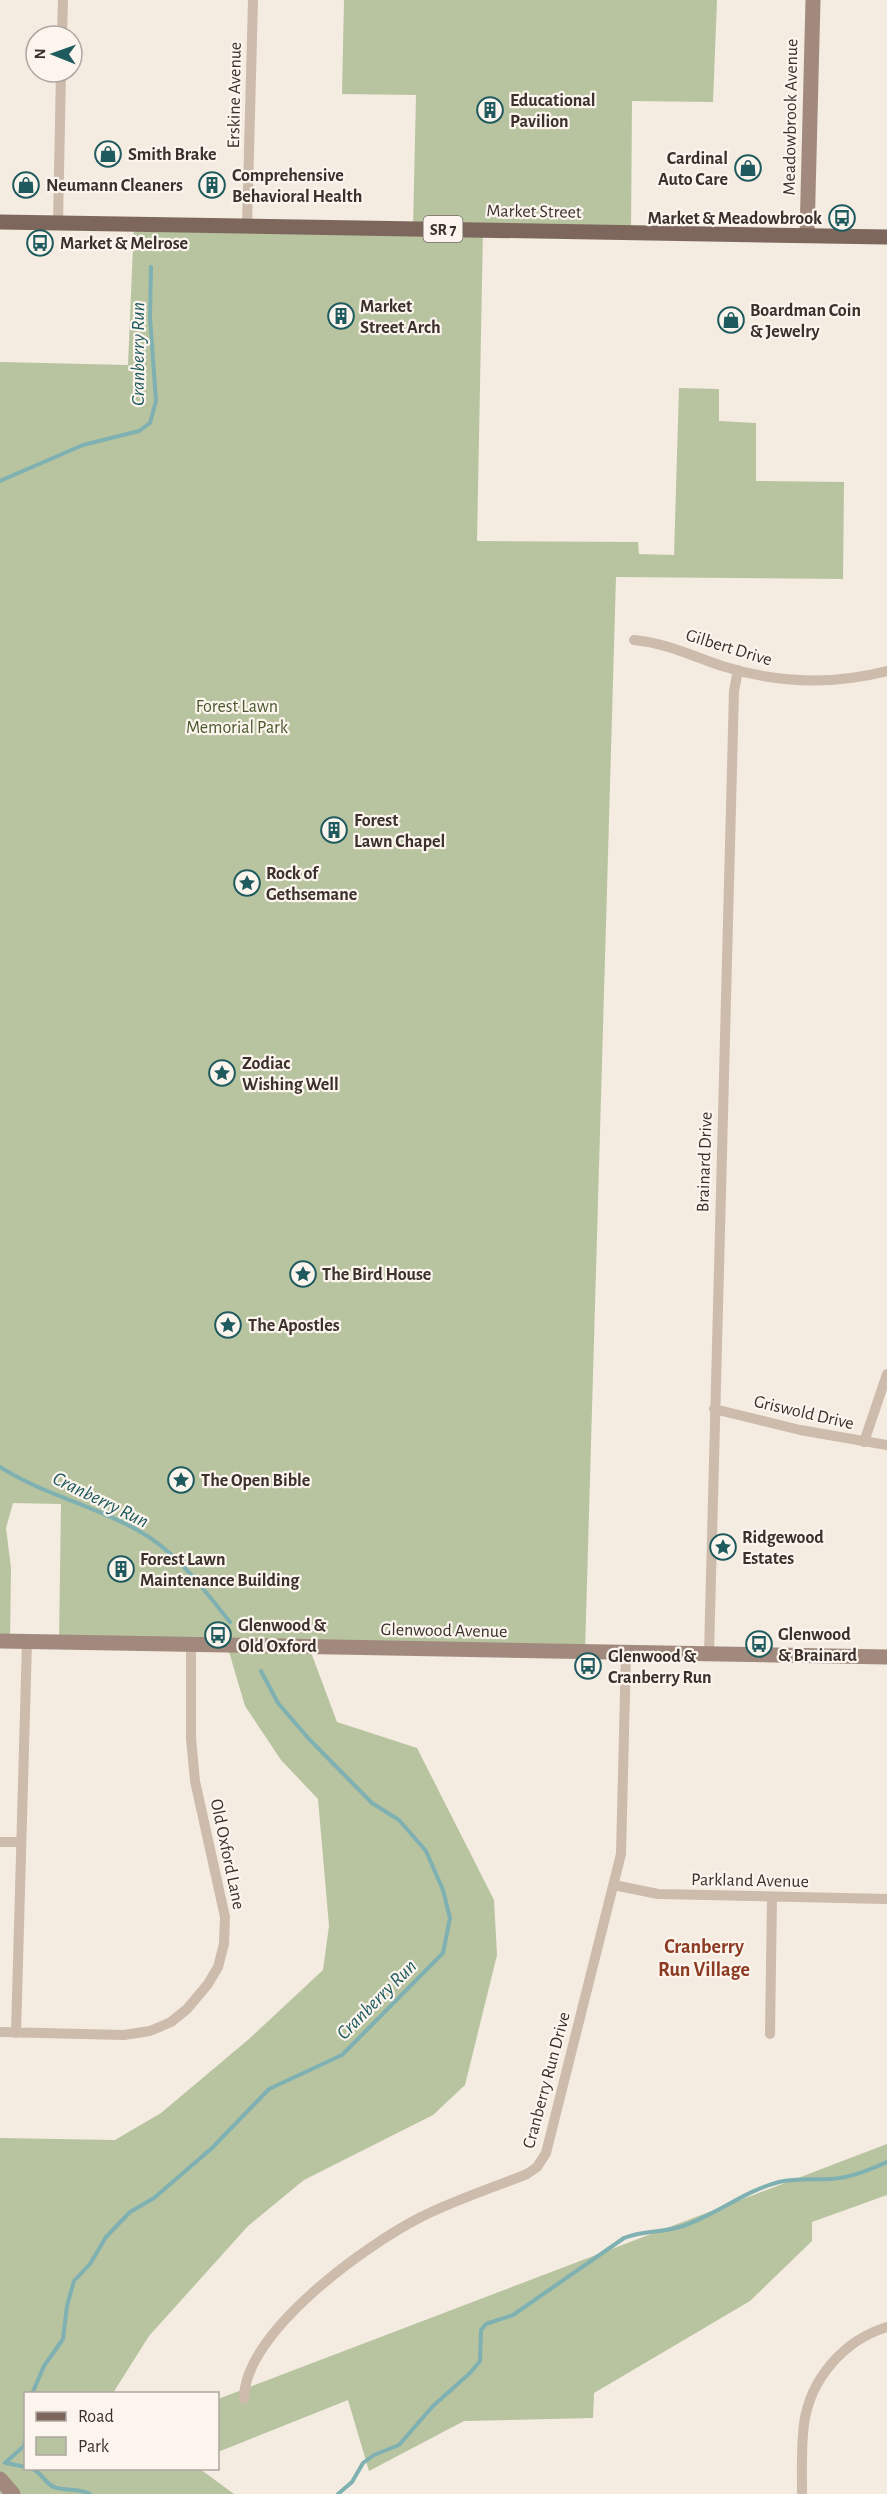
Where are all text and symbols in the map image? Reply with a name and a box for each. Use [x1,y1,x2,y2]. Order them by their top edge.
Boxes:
north arrow [24,24,84,84]
street label: Meadowbrook Avenue [781,39,801,195]
street label: Erskine Avenue [225,42,245,148]
text: N [32,48,48,59]
place label: Educational Pavilion [510,92,596,131]
building icon: Educational Pavilion [475,95,505,125]
shop icon: Smith Brake [93,139,123,169]
place label: Smith Brake [128,146,217,164]
place label: Cardinal Auto Care [658,150,728,189]
shop icon: Cardinal Auto Care [733,153,763,183]
place label: Comprehensive Behavioral Health [232,167,362,206]
shop icon: Neumann Cleaners [11,170,41,200]
building icon: Comprehensive Behavioral Health [197,170,227,200]
place label: Neumann Cleaners [46,177,183,195]
street label: Market Street [486,202,582,222]
bus stop icon: Market & Meadowbrook [827,203,857,233]
place label: Market & Meadowbrook [648,210,822,228]
road number: SR 7 [424,216,462,242]
bus stop icon: Market & Melrose [25,228,55,258]
place label: Market & Melrose [60,235,188,253]
place label: Market Street Arch [360,298,441,337]
building icon: Market Street Arch [326,301,356,331]
water label: Cranberry Run [128,302,148,406]
place label: Boardman Coin & Jewelry [750,302,861,341]
shop icon: Boardman Coin & Jewelry [716,305,746,335]
street label: Gilbert Drive [683,626,774,670]
park label: Forest Lawn Memorial Park [186,698,289,737]
place label: Forest Lawn Chapel [354,812,445,851]
building icon: Forest Lawn Chapel [319,815,349,845]
place label: Rock of Gethsemane [266,865,357,904]
place icon: Rock of Gethsemane [232,868,262,898]
place label: Zodiac Wishing Well [242,1055,339,1094]
place icon: Zodiac Wishing Well [207,1058,237,1088]
street label: Brainard Drive [694,1111,716,1213]
place icon: The Bird House [288,1259,318,1289]
place label: The Bird House [322,1266,431,1284]
place icon: The Apostles [213,1310,243,1340]
place label: The Apostles [248,1317,340,1335]
street label: Griswold Drive [752,1393,856,1433]
place icon: The Open Bible [166,1465,196,1495]
water label: Cranberry Run [49,1468,152,1532]
place label: The Open Bible [201,1472,310,1490]
place label: Ridgewood Estates [742,1529,824,1568]
place icon: Ridgewood Estates [708,1532,738,1562]
place label: Forest Lawn Maintenance Building [140,1551,300,1590]
building icon: Forest Lawn Maintenance Building [106,1554,136,1584]
place label: Glenwood & Old Oxford [238,1617,326,1656]
bus stop icon: Glenwood & Old Oxford [203,1620,233,1650]
street label: Glenwood Avenue [381,1621,507,1641]
place label: Glenwood & Brainard [778,1626,858,1665]
bus stop icon: Glenwood & Brainard [744,1629,774,1659]
place label: Glenwood & Cranberry Run [608,1648,712,1687]
bus stop icon: Glenwood & Cranberry Run [573,1651,603,1681]
street label: Old Oxford Lane [207,1797,248,1911]
street label: Parkland Avenue [691,1871,809,1891]
district label: Cranberry Run Village [658,1937,750,1980]
water label: Cranberry Run [333,1956,421,2044]
street label: Cranberry Run Drive [520,2010,574,2150]
legend [24,2392,219,2470]
text: Road [78,2408,114,2426]
text: Park [78,2438,110,2456]

